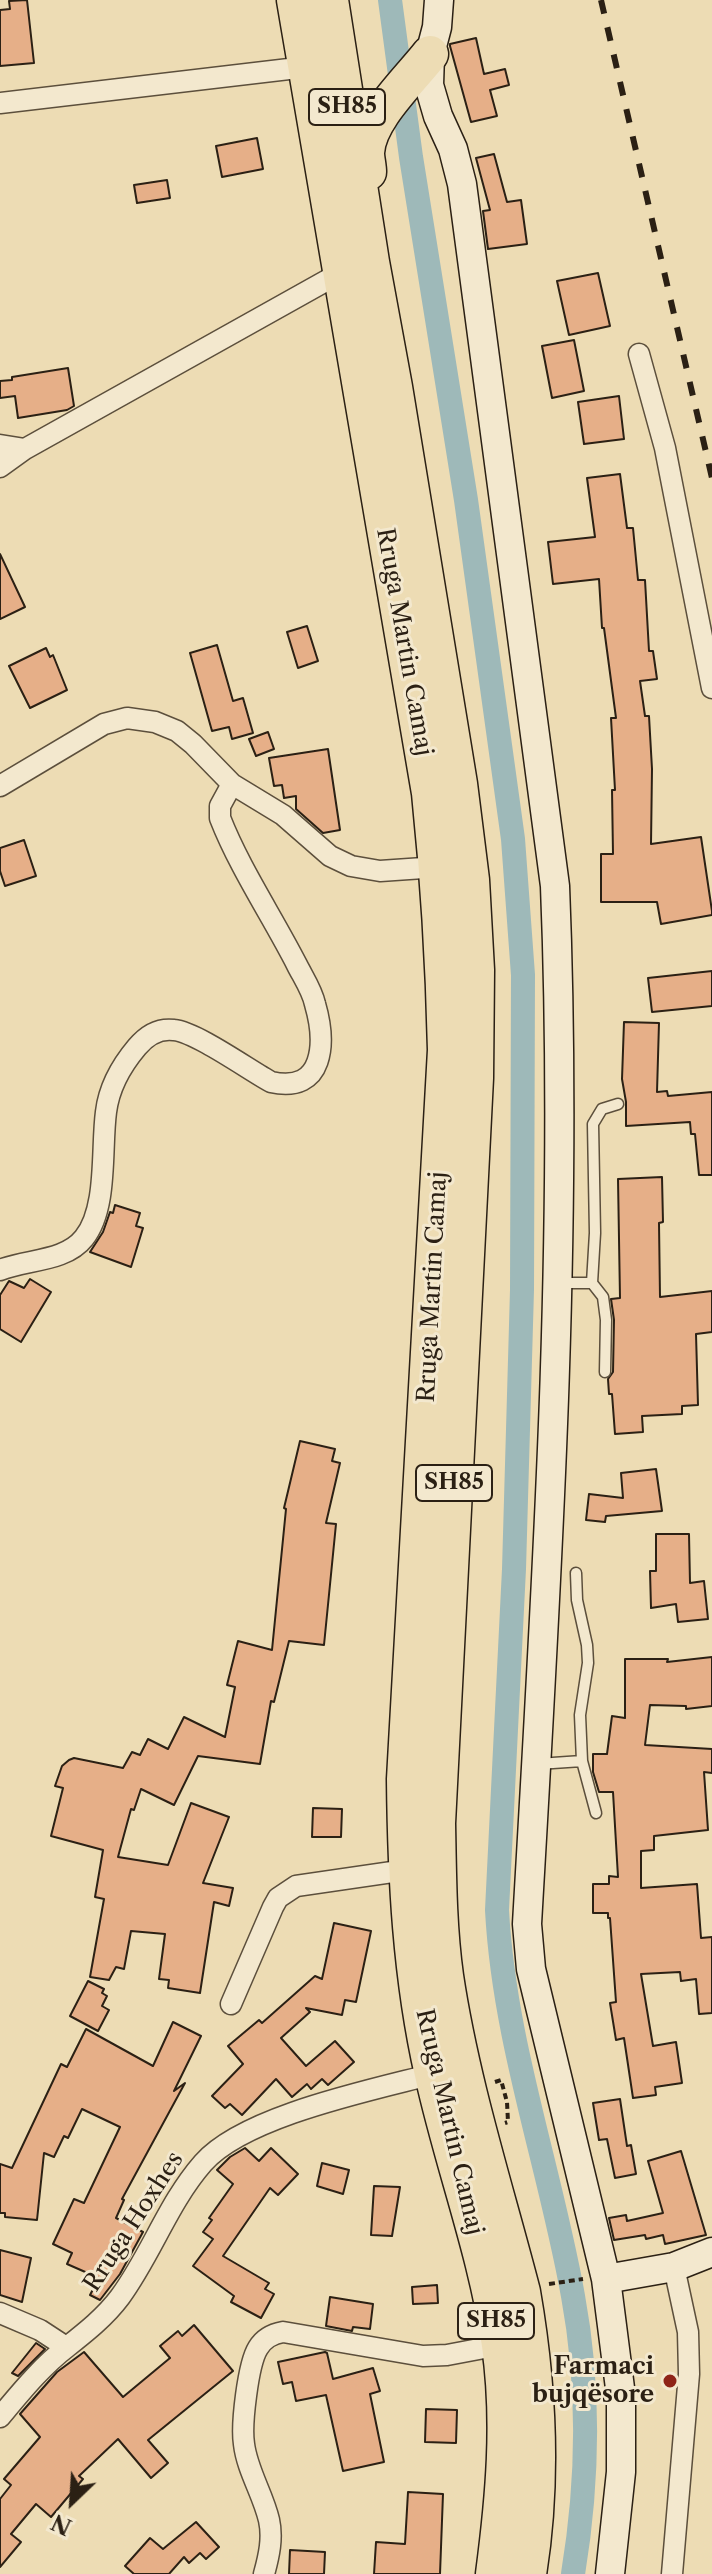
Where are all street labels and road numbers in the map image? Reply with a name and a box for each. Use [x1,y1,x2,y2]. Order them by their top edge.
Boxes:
road number: SH85 [309,89,385,125]
street label: Rruga Martin Camaj [370,526,438,758]
street label: Rruga Martin Camaj [413,1171,453,1403]
road number: SH85 [416,1465,492,1501]
street label: Rruga Martin Camaj [409,2006,489,2238]
street label: Rruga Hoxhes [78,2147,190,2297]
road number: SH85 [458,2303,534,2339]

